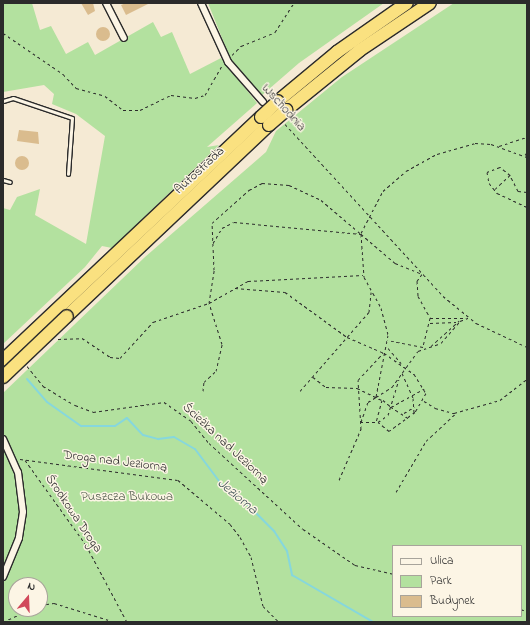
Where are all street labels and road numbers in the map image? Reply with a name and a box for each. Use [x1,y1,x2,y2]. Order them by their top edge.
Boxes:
street label: Wschodnia [258,81,308,135]
street label: Autostrada [172,144,228,198]
street label: Ścieżka nad Jeziorną [179,400,271,488]
street label: Droga nad Jeziorną [62,448,168,476]
street label: Środkowa Droga [41,472,105,556]

